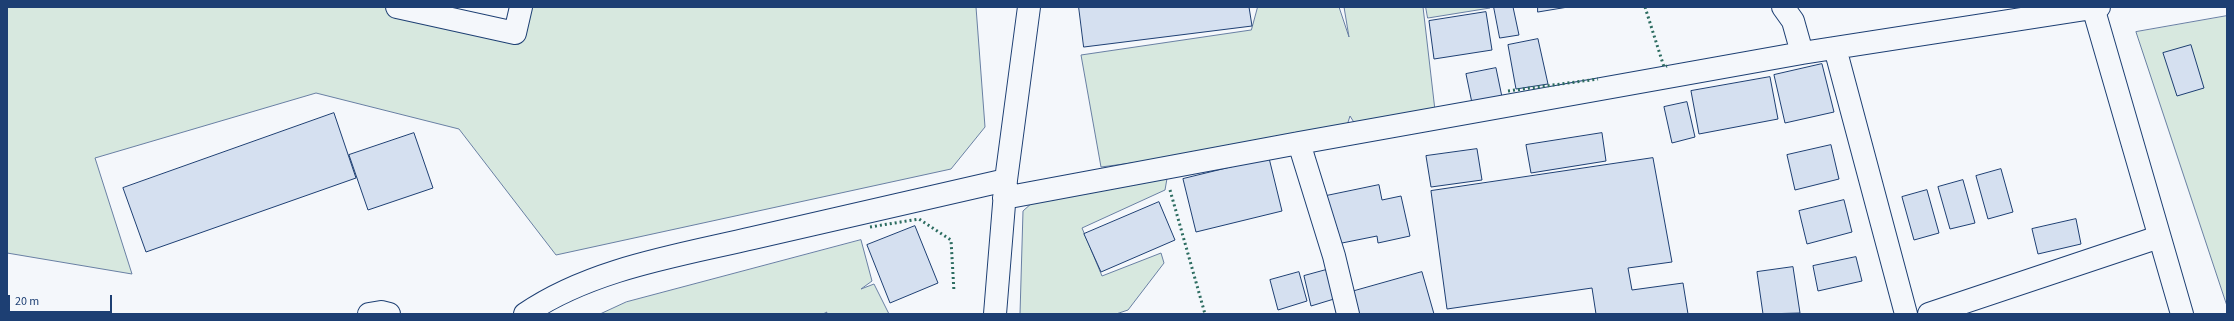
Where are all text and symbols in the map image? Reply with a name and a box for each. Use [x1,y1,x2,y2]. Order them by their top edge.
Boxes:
scale bar [10,287,114,313]
text: 20 m [15,293,39,310]

